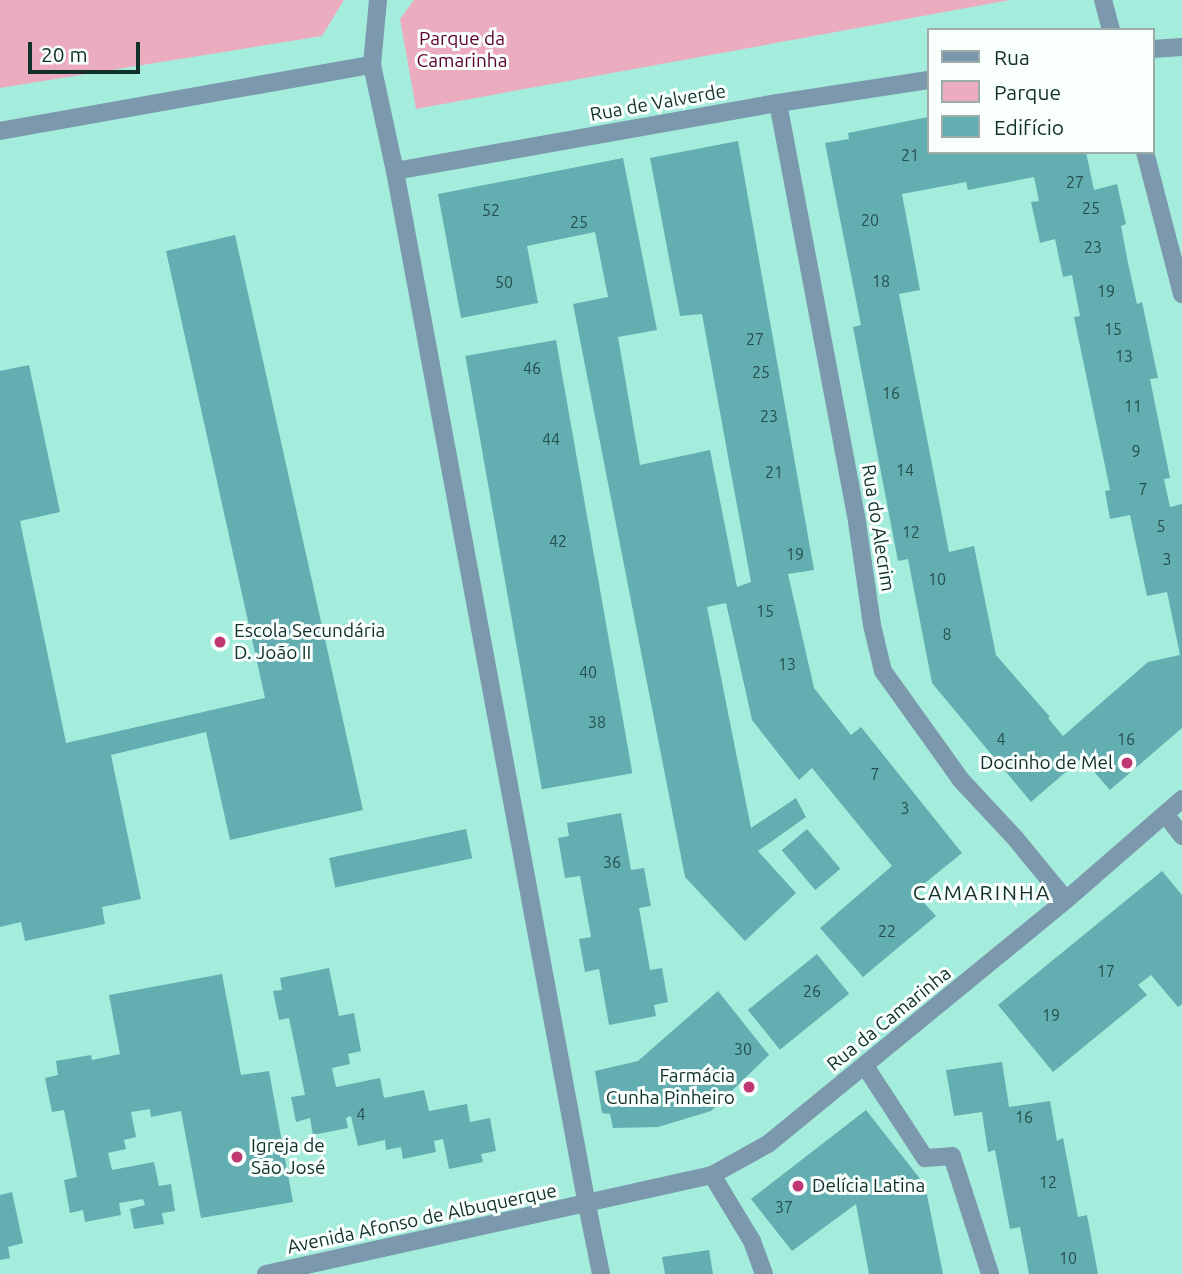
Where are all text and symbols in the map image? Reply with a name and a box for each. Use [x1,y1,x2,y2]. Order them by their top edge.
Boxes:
scale bar [32,28,144,72]
park label: Parque da Camarinha [417,28,507,72]
legend [926,28,1154,154]
text: 20 m [41,42,88,66]
text: Rua [994,45,1030,69]
street label: Rua de Valverde [588,80,728,126]
text: Parque [994,80,1061,104]
text: Edifício [994,115,1064,139]
house number: 21 [901,145,919,165]
house number: 27 [1066,172,1084,192]
house number: 25 [1082,198,1100,218]
house number: 52 [482,200,500,220]
house number: 20 [861,210,879,230]
house number: 25 [570,212,588,232]
house number: 23 [1084,237,1102,257]
house number: 18 [872,271,890,291]
house number: 50 [495,272,513,292]
house number: 19 [1097,281,1115,301]
house number: 15 [1104,319,1122,339]
house number: 27 [746,329,764,349]
house number: 13 [1115,346,1133,366]
house number: 46 [523,358,541,378]
house number: 25 [752,362,770,382]
house number: 16 [882,383,900,403]
house number: 11 [1124,396,1142,416]
house number: 23 [760,406,778,426]
house number: 44 [542,429,560,449]
house number: 9 [1131,441,1141,461]
house number: 14 [896,460,914,480]
house number: 21 [765,462,783,482]
street label: Rua do Alecrim [857,463,899,593]
house number: 7 [1138,479,1148,499]
house number: 5 [1156,516,1166,536]
house number: 12 [902,522,920,542]
house number: 42 [549,531,567,551]
house number: 19 [786,544,804,564]
house number: 3 [1162,549,1172,569]
house number: 10 [928,569,946,589]
house number: 15 [756,601,774,621]
place label: Escola Secundária D. João II [234,620,385,664]
house number: 8 [942,624,952,644]
marker: Escola Secundária D. João II [212,634,228,650]
house number: 13 [778,654,796,674]
house number: 40 [579,662,597,682]
house number: 38 [588,712,606,732]
house number: 4 [996,729,1006,749]
house number: 16 [1117,729,1135,749]
place label: Docinho de Mel [980,752,1113,774]
marker: Docinho de Mel [1119,755,1135,771]
house number: 7 [870,764,880,784]
house number: 3 [900,798,910,818]
house number: 36 [603,852,621,872]
district label: CAMARINHA [914,879,1050,905]
house number: 22 [878,921,896,941]
house number: 17 [1097,961,1115,981]
street label: Rua da Camarinha [822,962,956,1076]
house number: 26 [803,981,821,1001]
house number: 19 [1042,1005,1060,1025]
house number: 30 [734,1039,752,1059]
place label: Farmácia Cunha Pinheiro [606,1065,735,1109]
marker: Farmácia Cunha Pinheiro [741,1079,757,1095]
house number: 4 [356,1104,366,1124]
house number: 16 [1015,1107,1033,1127]
place label: Igreja de São José [251,1135,325,1179]
marker: Igreja de São José [229,1149,245,1165]
house number: 12 [1039,1172,1057,1192]
place label: Delícia Latina [812,1175,925,1197]
marker: Delícia Latina [790,1178,806,1194]
street label: Avenida Afonso de Albuquerque [285,1179,559,1259]
house number: 37 [775,1197,793,1217]
house number: 10 [1059,1248,1077,1268]

